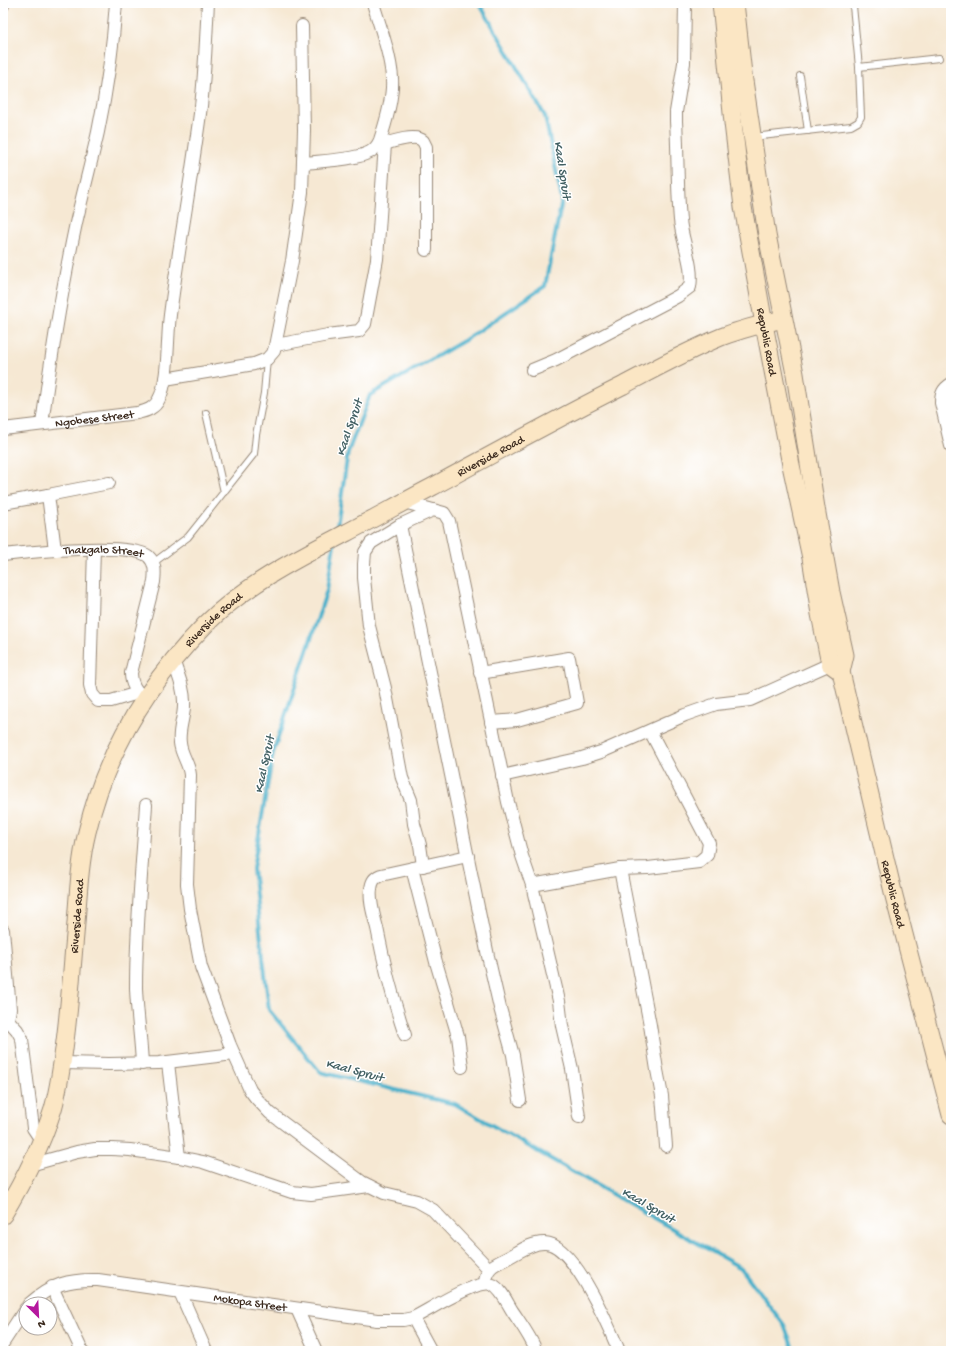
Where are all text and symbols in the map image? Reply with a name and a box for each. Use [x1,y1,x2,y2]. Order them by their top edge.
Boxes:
water label: Kaal Spruit [550,140,574,203]
street label: Republic Road [752,307,779,378]
water label: Kaal Spruit [334,395,368,458]
street label: Ngobese Street [55,408,136,432]
street label: Riverside Road [455,433,528,481]
street label: Thakgalo Street [62,544,146,562]
street label: Riverside Road [183,590,247,651]
water label: Kaal Spruit [252,732,279,795]
street label: Republic Road [877,859,907,930]
street label: Riverside Road [68,878,89,954]
water label: Kaal Spruit [324,1057,387,1087]
water label: Kaal Spruit [619,1185,679,1229]
street label: Mokopa Street [212,1292,288,1316]
north arrow [18,1296,58,1336]
text: N [36,1316,47,1330]

